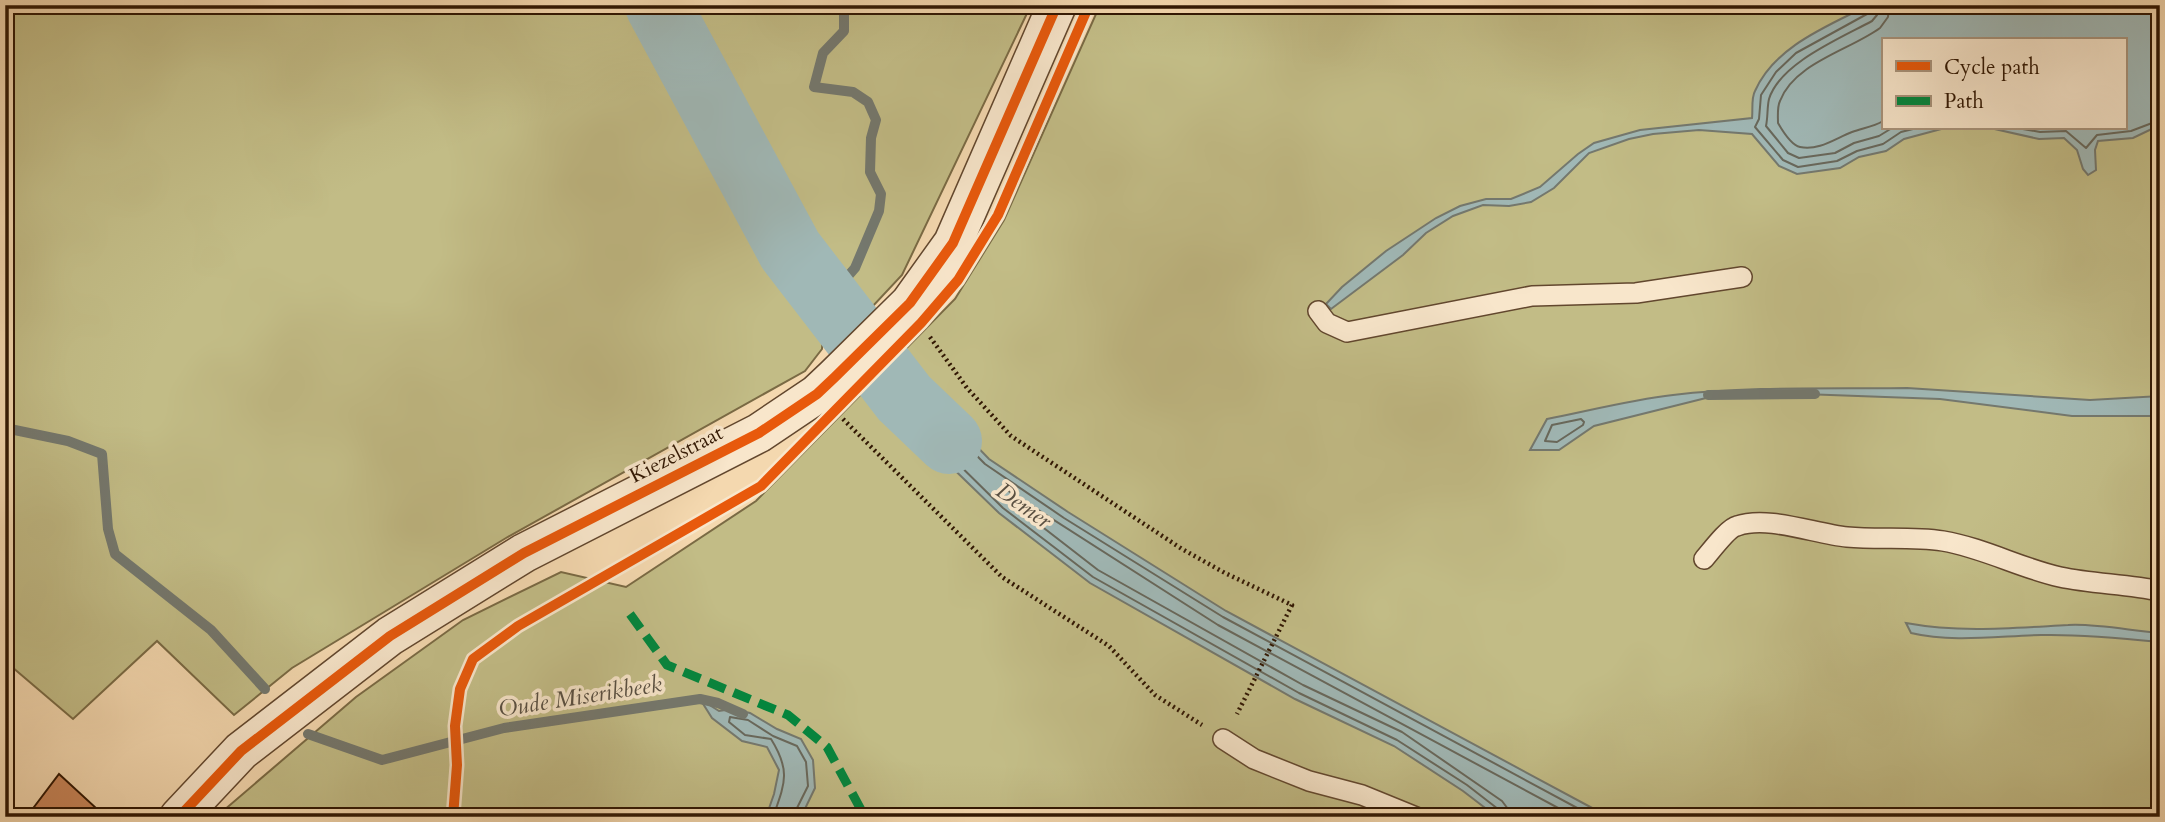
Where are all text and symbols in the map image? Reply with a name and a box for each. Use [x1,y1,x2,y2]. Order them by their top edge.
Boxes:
legend [1882,38,2126,130]
text: Cycle path [1944,53,2040,82]
text: Path [1944,87,1984,116]
street label: Kiezelstraat [624,418,728,490]
water label: Demer [990,475,1059,536]
water label: Oude Miserikbeek [496,668,665,725]

